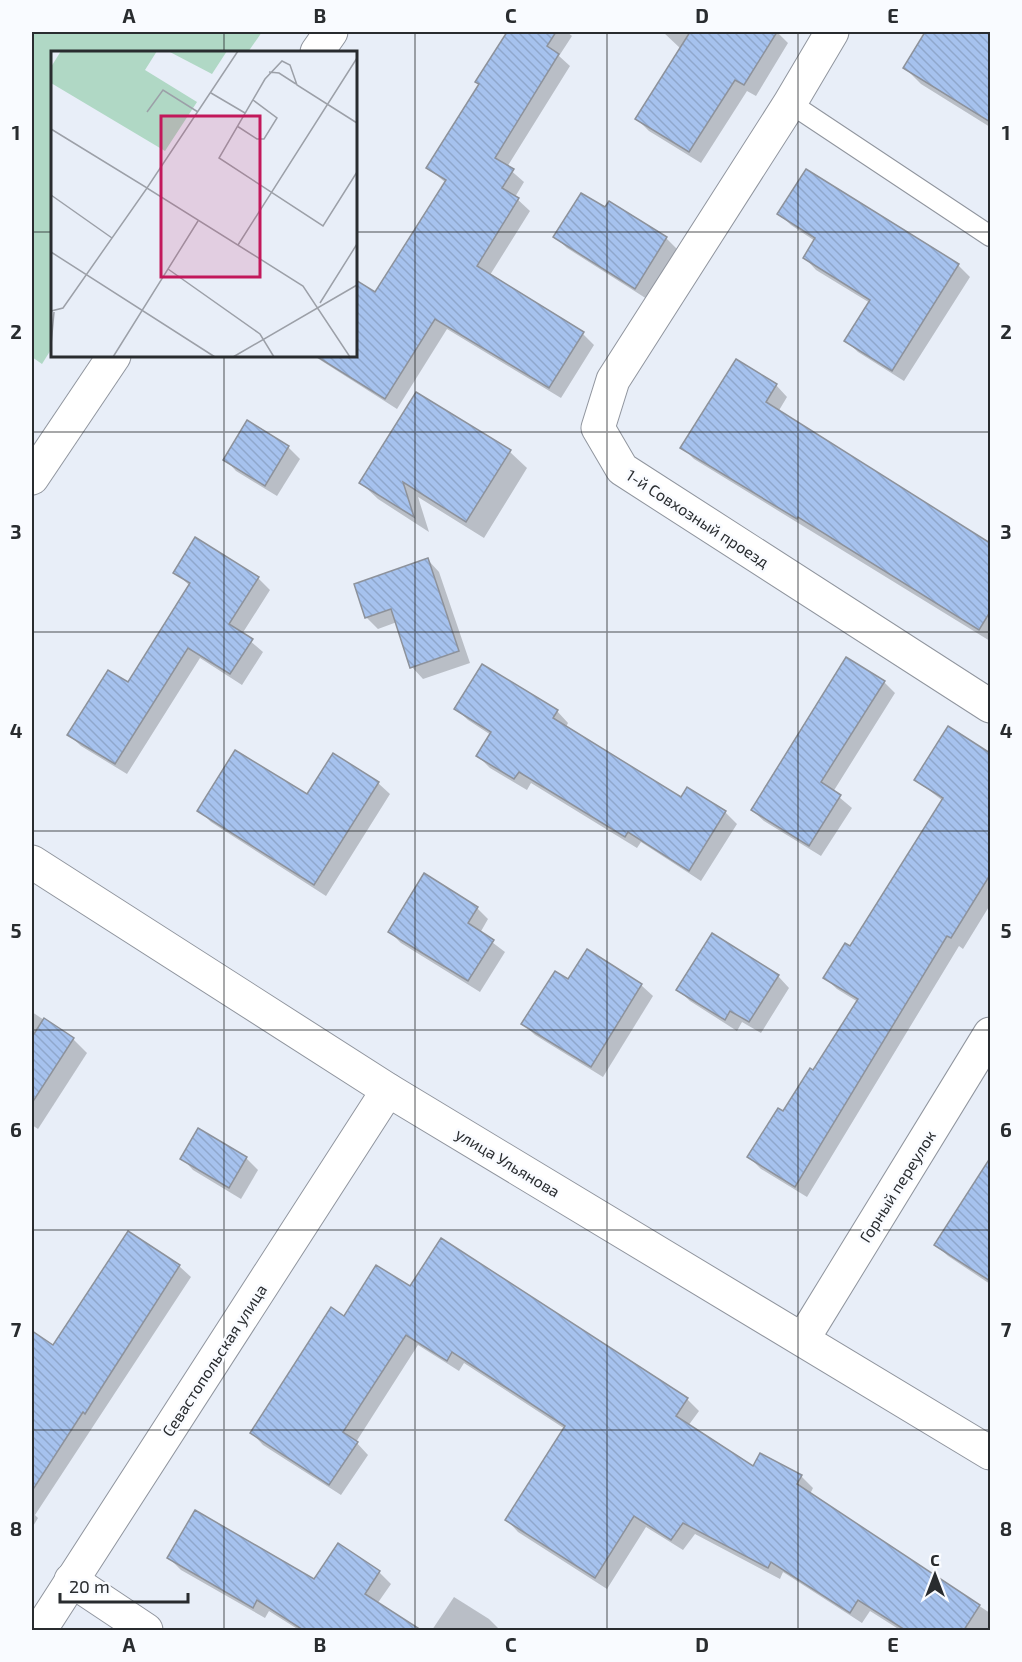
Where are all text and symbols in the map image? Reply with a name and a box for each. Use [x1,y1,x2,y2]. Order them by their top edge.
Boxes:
text: A [122,3,136,27]
text: B [314,3,326,27]
text: C [505,3,517,27]
text: D [695,3,709,27]
text: E [887,3,899,27]
inset map [51,51,357,357]
text: 1 [12,120,20,144]
text: 1 [1002,120,1010,144]
text: 2 [10,319,22,343]
text: 2 [1000,319,1012,343]
street label: 1-й Совхозный проезд [623,465,773,571]
text: 3 [10,519,22,543]
text: 3 [1000,519,1012,543]
text: 4 [10,718,23,742]
text: 4 [1000,718,1013,742]
text: 5 [10,918,22,942]
text: 5 [1000,918,1012,942]
text: 6 [10,1117,22,1141]
text: 6 [1000,1117,1012,1141]
street label: улица Ульянова [452,1123,564,1201]
street label: Горный переулок [855,1126,940,1246]
street label: Севастопольская улица [158,1280,271,1440]
text: 7 [11,1317,22,1341]
text: 7 [1001,1317,1012,1341]
text: 8 [10,1516,22,1540]
text: 8 [1000,1516,1012,1540]
north arrow [905,1545,965,1605]
text: С [930,1550,940,1569]
scale bar [60,1566,188,1604]
text: 20 m [69,1575,110,1597]
text: A [122,1632,136,1656]
text: B [314,1632,326,1656]
text: C [505,1632,517,1656]
text: D [695,1632,709,1656]
text: E [887,1632,899,1656]

